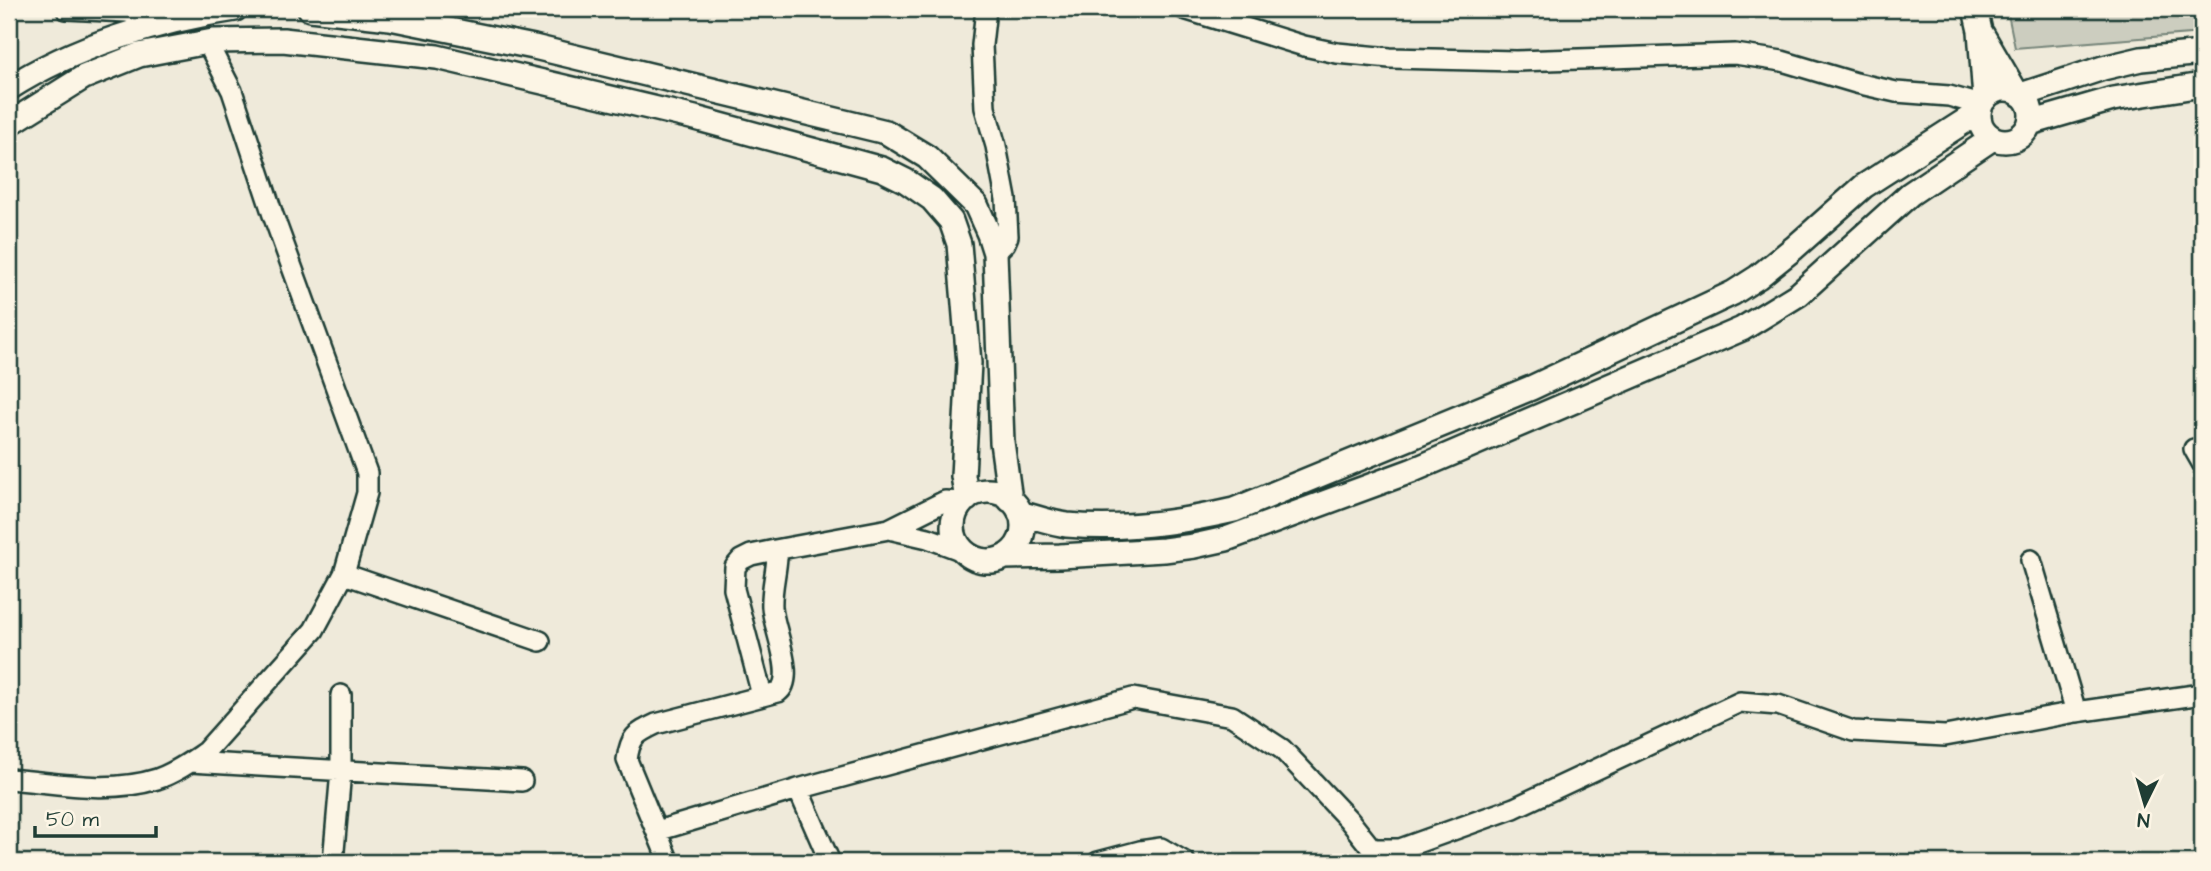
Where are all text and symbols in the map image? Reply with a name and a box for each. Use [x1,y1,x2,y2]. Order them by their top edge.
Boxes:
north arrow [2110,770,2180,840]
scale bar [35,794,156,838]
text: 50 m [46,805,100,834]
text: N [2136,805,2151,833]

